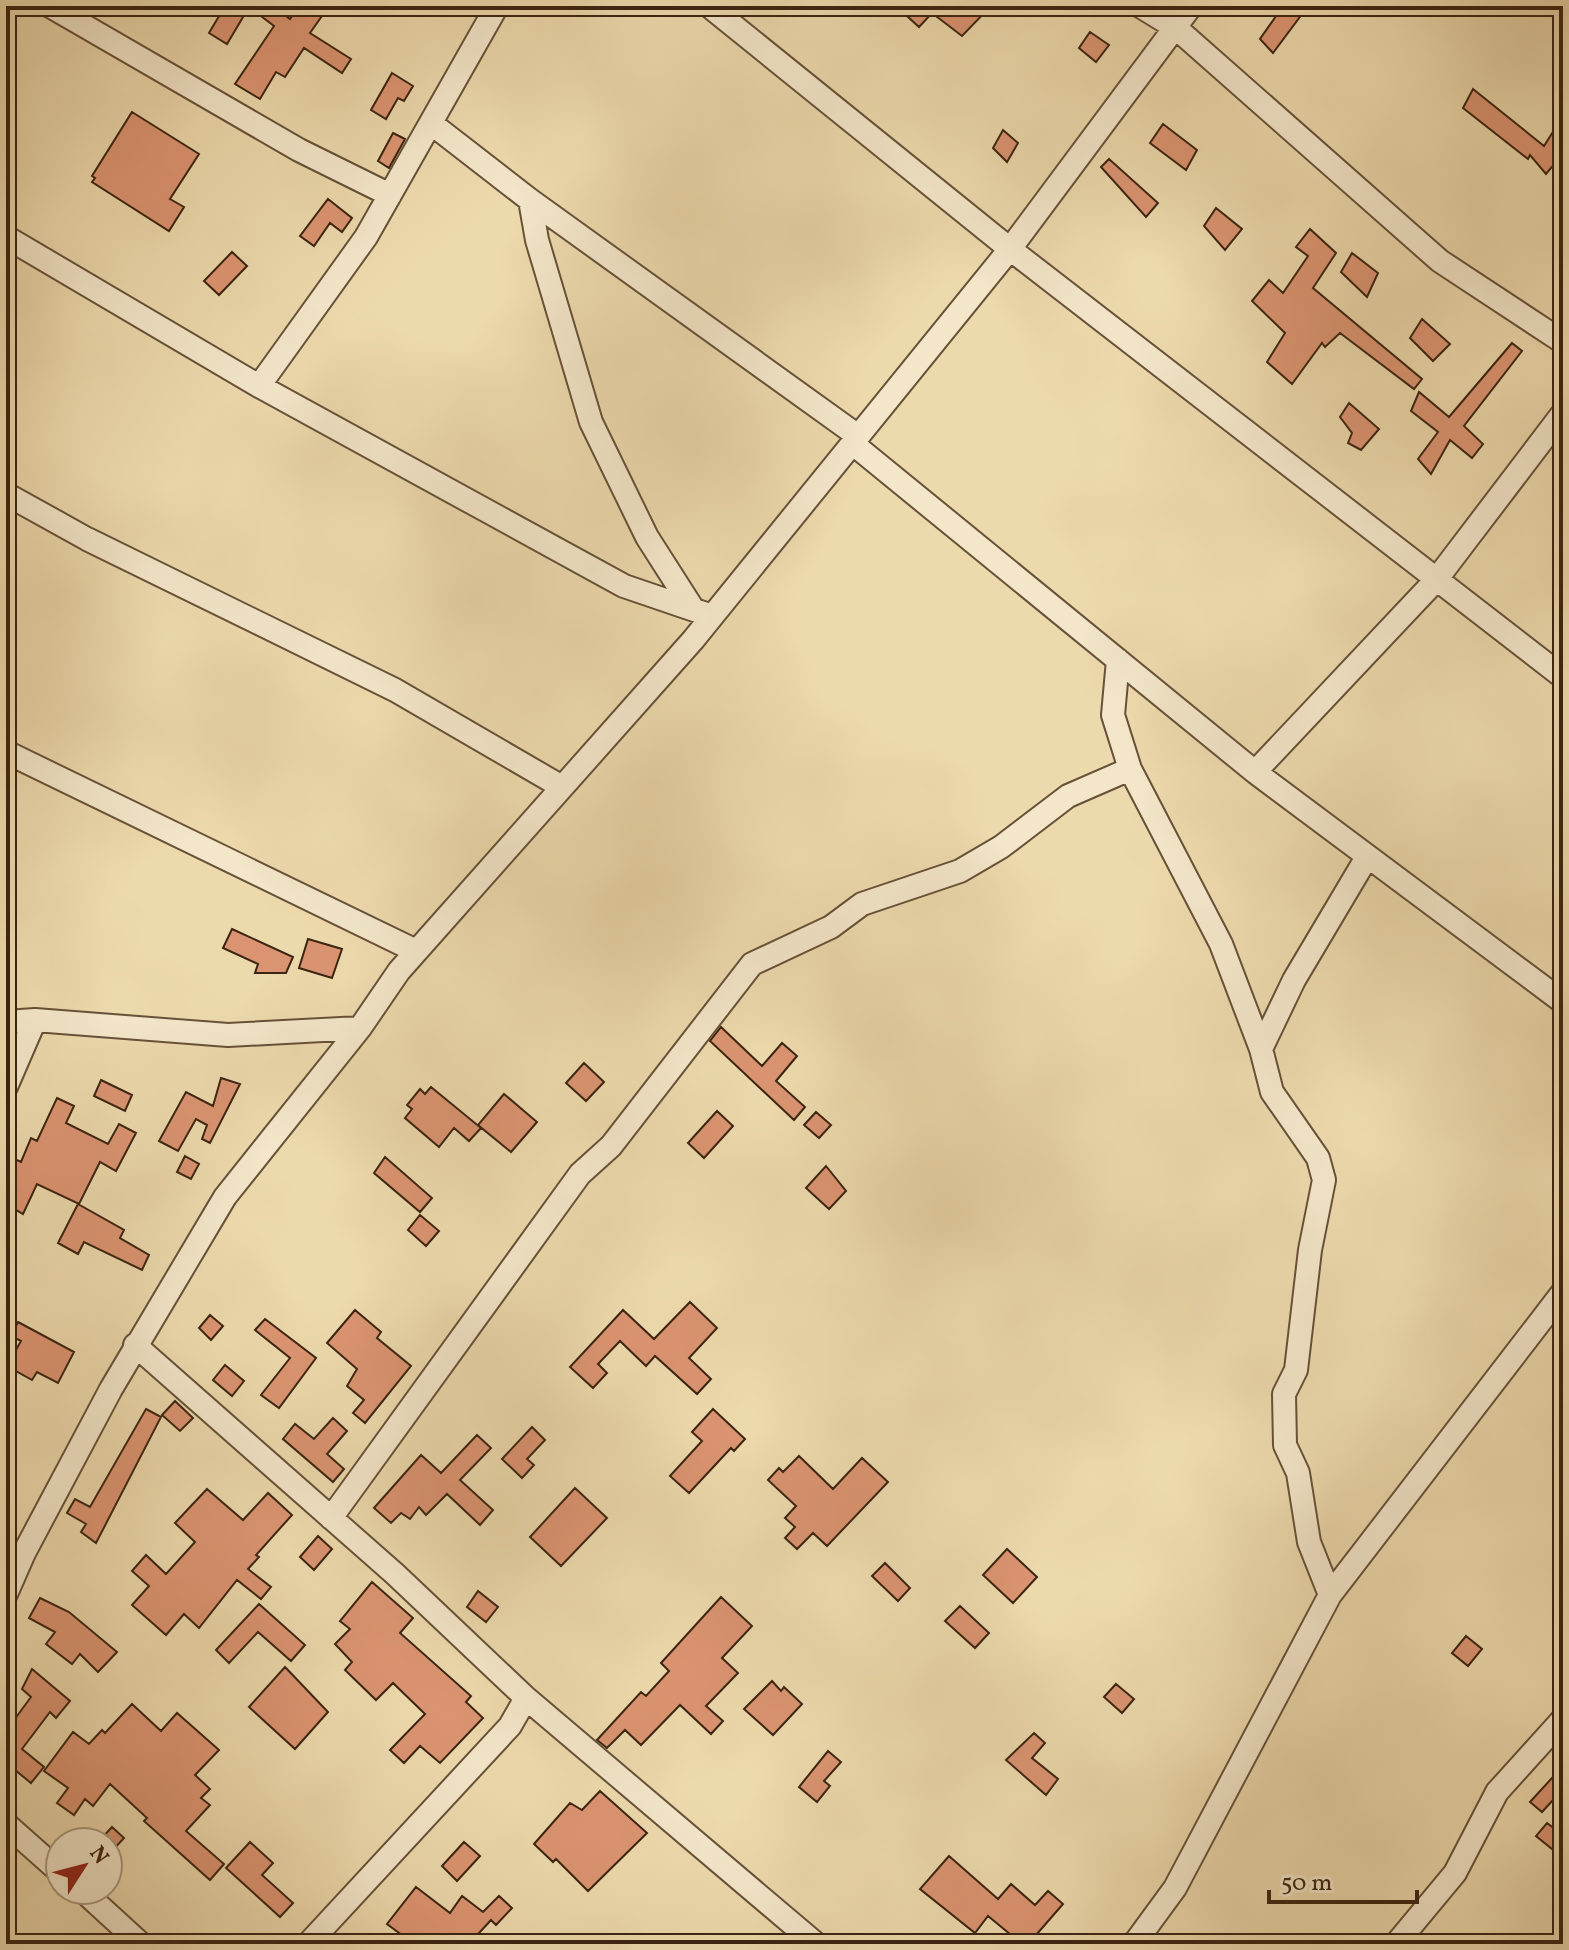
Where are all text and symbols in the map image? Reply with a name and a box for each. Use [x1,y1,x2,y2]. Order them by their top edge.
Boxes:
north arrow [44,1826,124,1906]
text: N [81,1840,115,1871]
scale bar [1269,1854,1417,1904]
text: 50 m [1281,1867,1333,1901]

